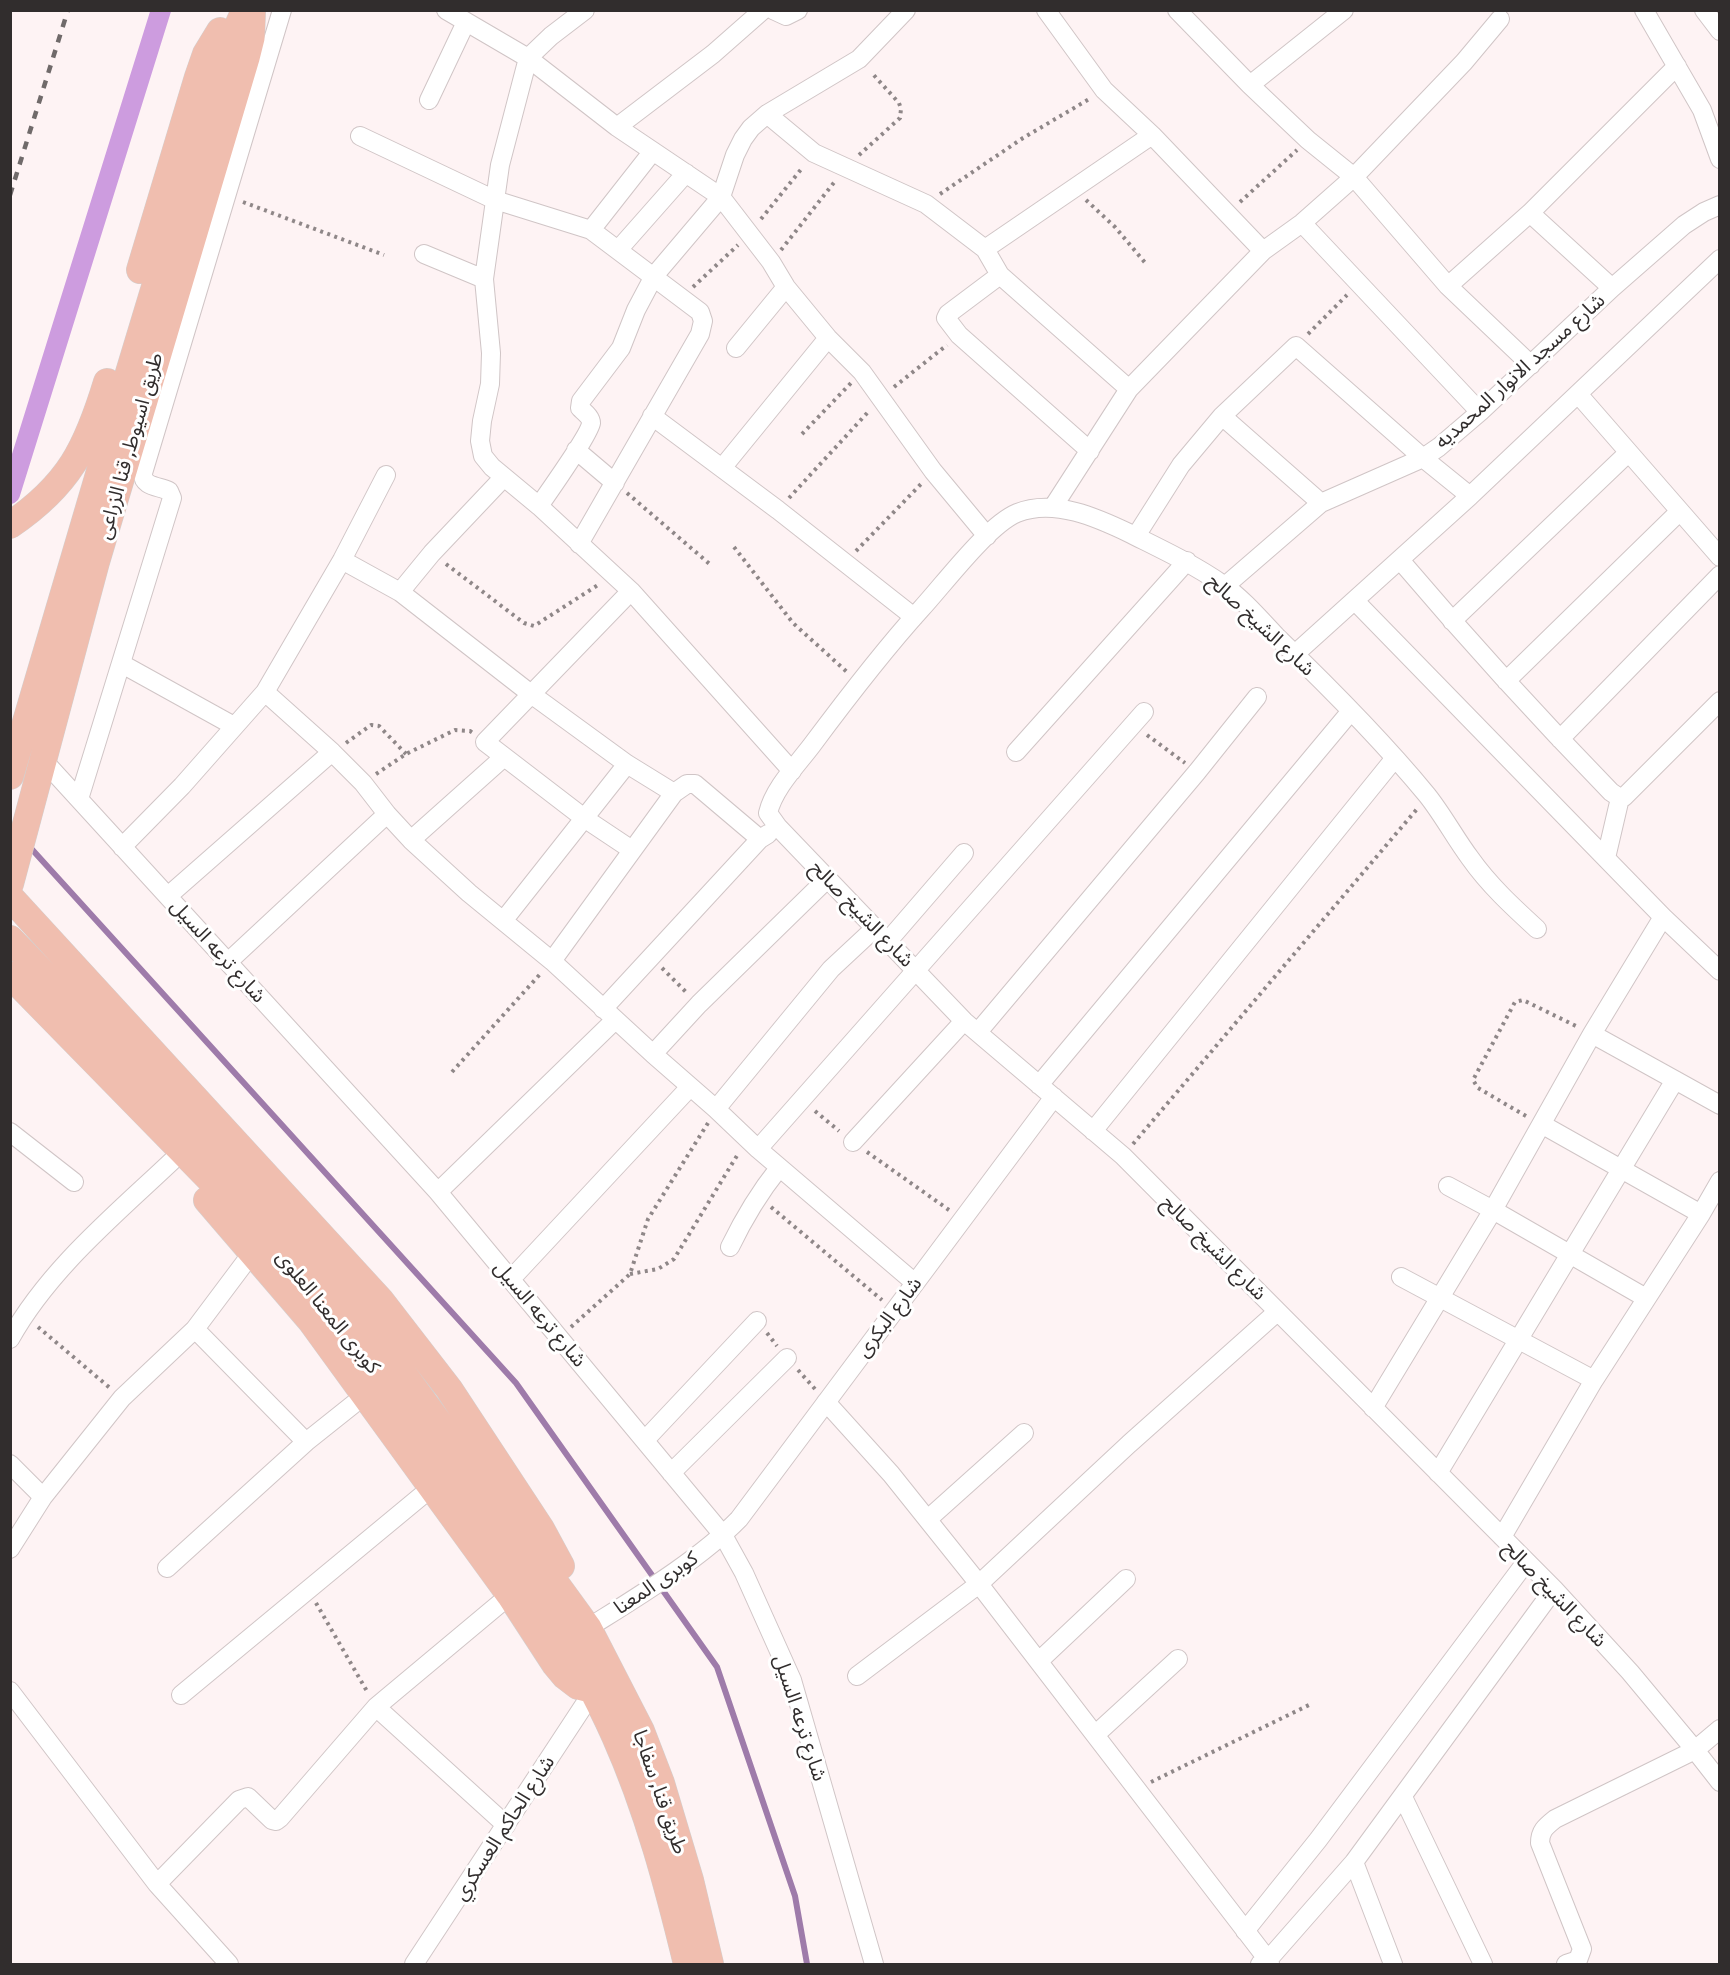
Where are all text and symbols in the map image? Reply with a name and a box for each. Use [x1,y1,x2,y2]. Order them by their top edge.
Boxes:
street label: شارع مسجد الانوار المحمديه [1430,288,1610,454]
street label: طريق اسيوط, قنا الزراعى [92,350,168,542]
street label: شارع الشيخ صالح [1202,569,1320,681]
street label: شارع الشيخ صالح [805,856,919,972]
street label: شارع ترعه السيل [165,894,271,1008]
street label: شارع الشيخ صالح [1157,1191,1271,1305]
street label: كوبرى المعنا العلوى [271,1245,385,1379]
street label: شارع ترعه السيل [489,1256,591,1372]
street label: شارع البكرى [851,1272,927,1362]
street label: شارع الشيخ صالح [1498,1536,1612,1652]
street label: كوبرى المعنا [610,1546,702,1620]
street label: شارع ترعه السيل [768,1652,832,1784]
street label: طريق قنا, سفاجا [628,1727,692,1857]
street label: شارع الحاكم العسكري [448,1751,560,1905]

